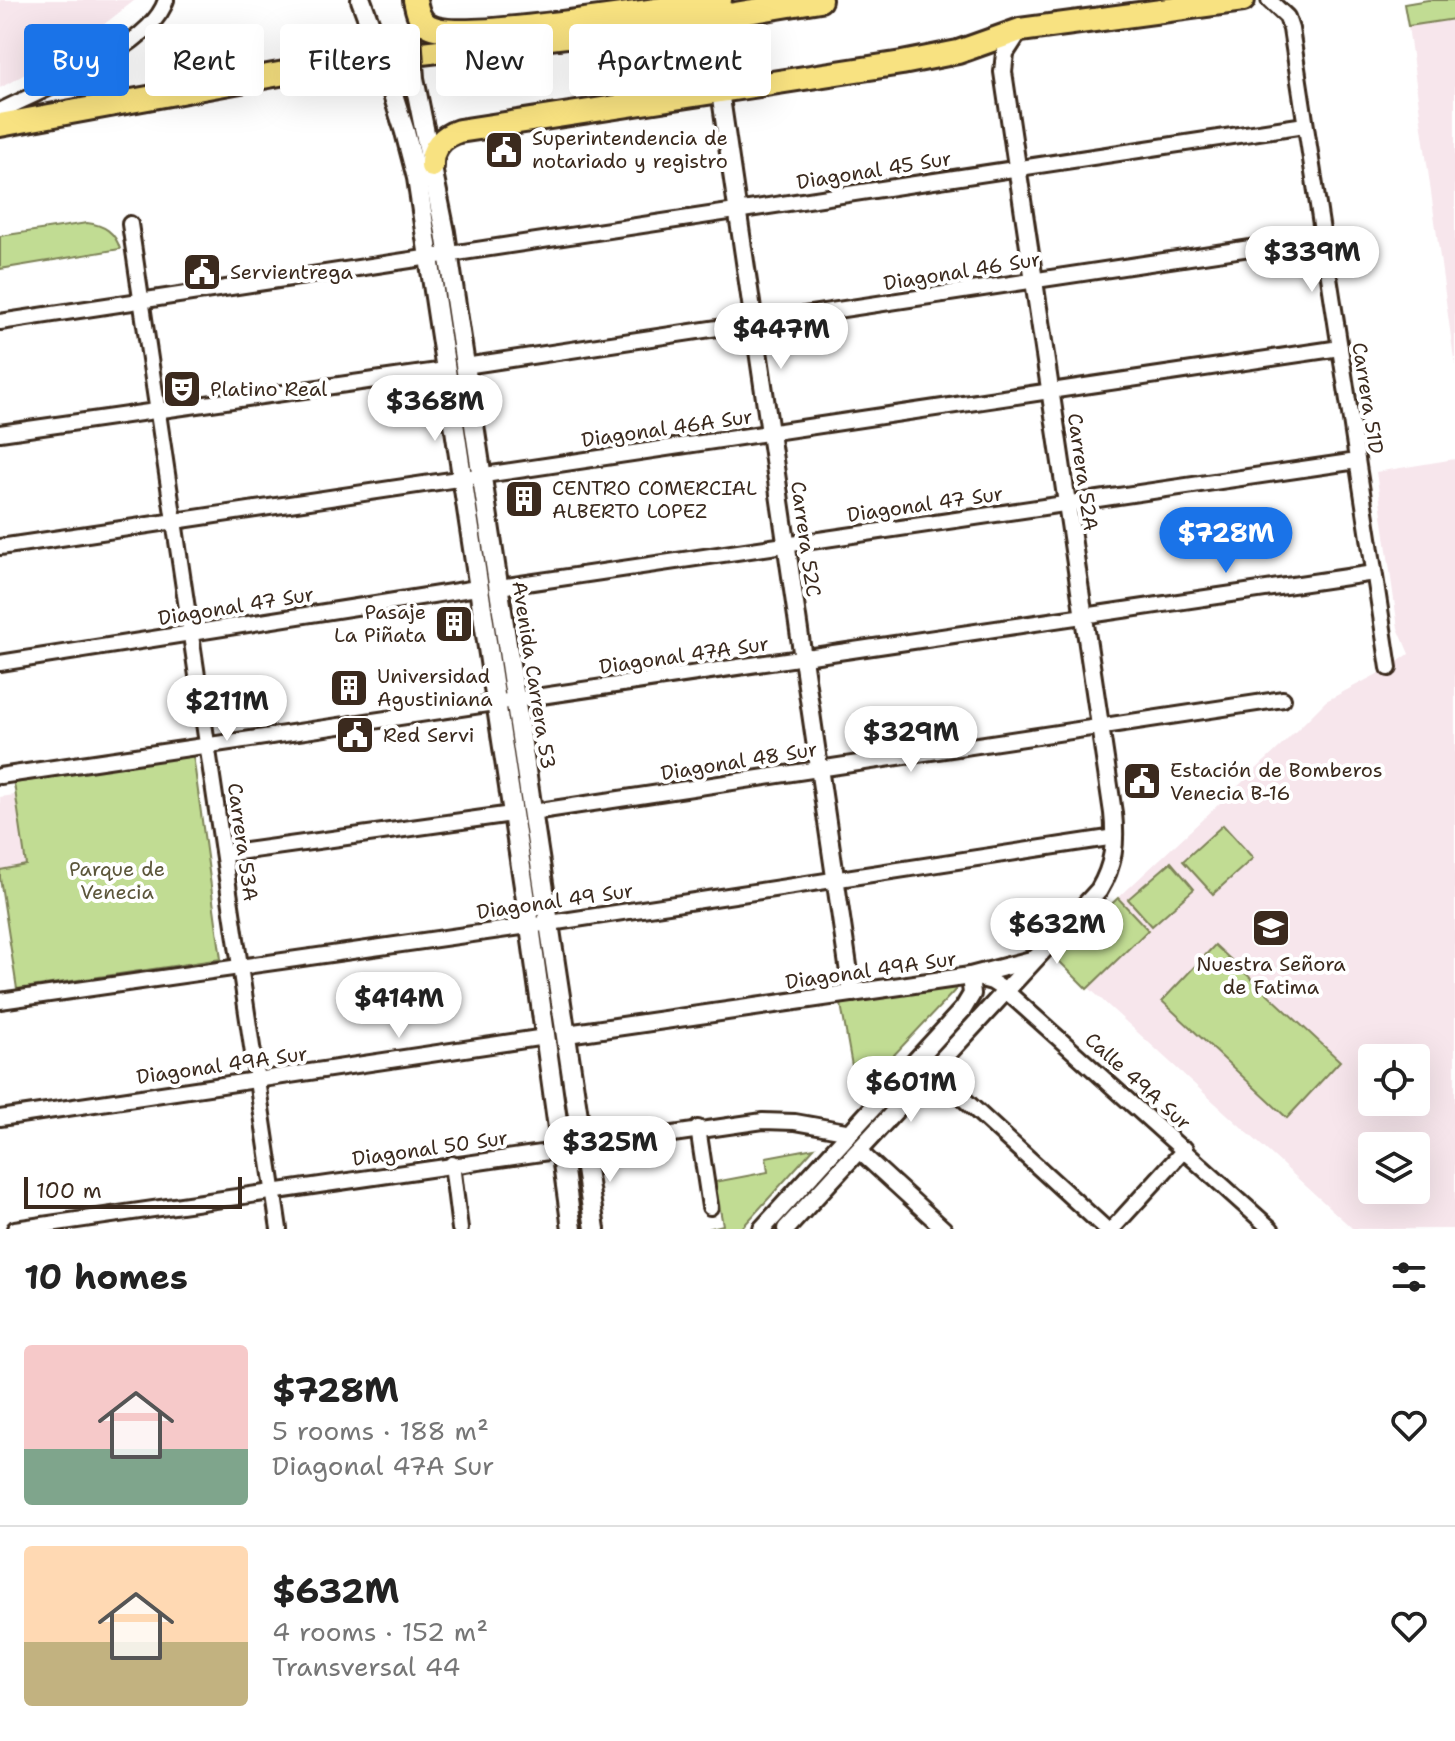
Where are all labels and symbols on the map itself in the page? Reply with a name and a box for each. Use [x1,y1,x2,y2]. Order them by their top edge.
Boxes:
place label: Superintendencia de notariado y registro [532,125,728,174]
public building icon: Superintendencia de notariado y registro [483,129,525,171]
street label: Diagonal 45 Sur [795,145,953,195]
pin: $339M [1256,226,1368,294]
street label: Diagonal 46 Sur [882,246,1042,296]
public building icon: Servientrega [181,251,223,293]
place label: Servientrega [230,259,353,285]
pin: $447M [725,303,837,371]
street label: Carrera 51D [1346,340,1390,456]
theatre icon: Platino Real [161,368,203,410]
pin: $368M [379,375,491,443]
place label: Platino Real [210,376,327,402]
street label: Diagonal 46A Sur [580,403,754,453]
street label: Carrera 52A [1062,411,1104,533]
place label: CENTRO COMERCIAL ALBERTO LOPEZ [552,475,757,524]
building icon: CENTRO COMERCIAL ALBERTO LOPEZ [503,478,545,520]
street label: Carrera 52C [785,479,827,599]
street label: Diagonal 47 Sur [845,480,1005,528]
pin: $728M [1170,507,1282,575]
street label: Avenida Carrera 53 [506,579,562,771]
street label: Diagonal 47 Sur [156,581,316,631]
place label: Pasaje La Piñata [334,599,427,648]
building icon: Pasaje La Piñata [433,603,475,645]
street label: Diagonal 47A Sur [597,630,771,680]
place label: Universidad Agustiniana [377,663,493,712]
building icon: Universidad Agustiniana [328,667,370,709]
pin: $211M [171,675,283,743]
pin: $329M [855,706,967,774]
public building icon: Red Servi [334,714,376,756]
place label: Red Servi [383,722,474,748]
street label: Diagonal 48 Sur [659,736,819,786]
place label: Estación de Bomberos Venecia B-16 [1170,757,1383,806]
public building icon: Estación de Bomberos Venecia B-16 [1121,760,1163,802]
street label: Carrera 53A [222,781,264,903]
park label: Parque de Venecia [69,856,165,905]
street label: Diagonal 49 Sur [475,877,635,925]
pin: $632M [1001,898,1113,966]
school or university icon: Nuestra Señora de Fatima [1250,907,1292,949]
street label: Diagonal 49A Sur [784,945,958,995]
place label: Nuestra Señora de Fatima [1196,951,1346,1000]
pin: $414M [343,972,455,1040]
street label: Calle 49A Sur [1079,1026,1197,1136]
street label: Diagonal 49A Sur [135,1040,309,1090]
pin: $601M [855,1056,967,1124]
pin: $325M [554,1116,666,1184]
street label: Diagonal 50 Sur [351,1124,509,1172]
scale bar [24,1173,242,1209]

